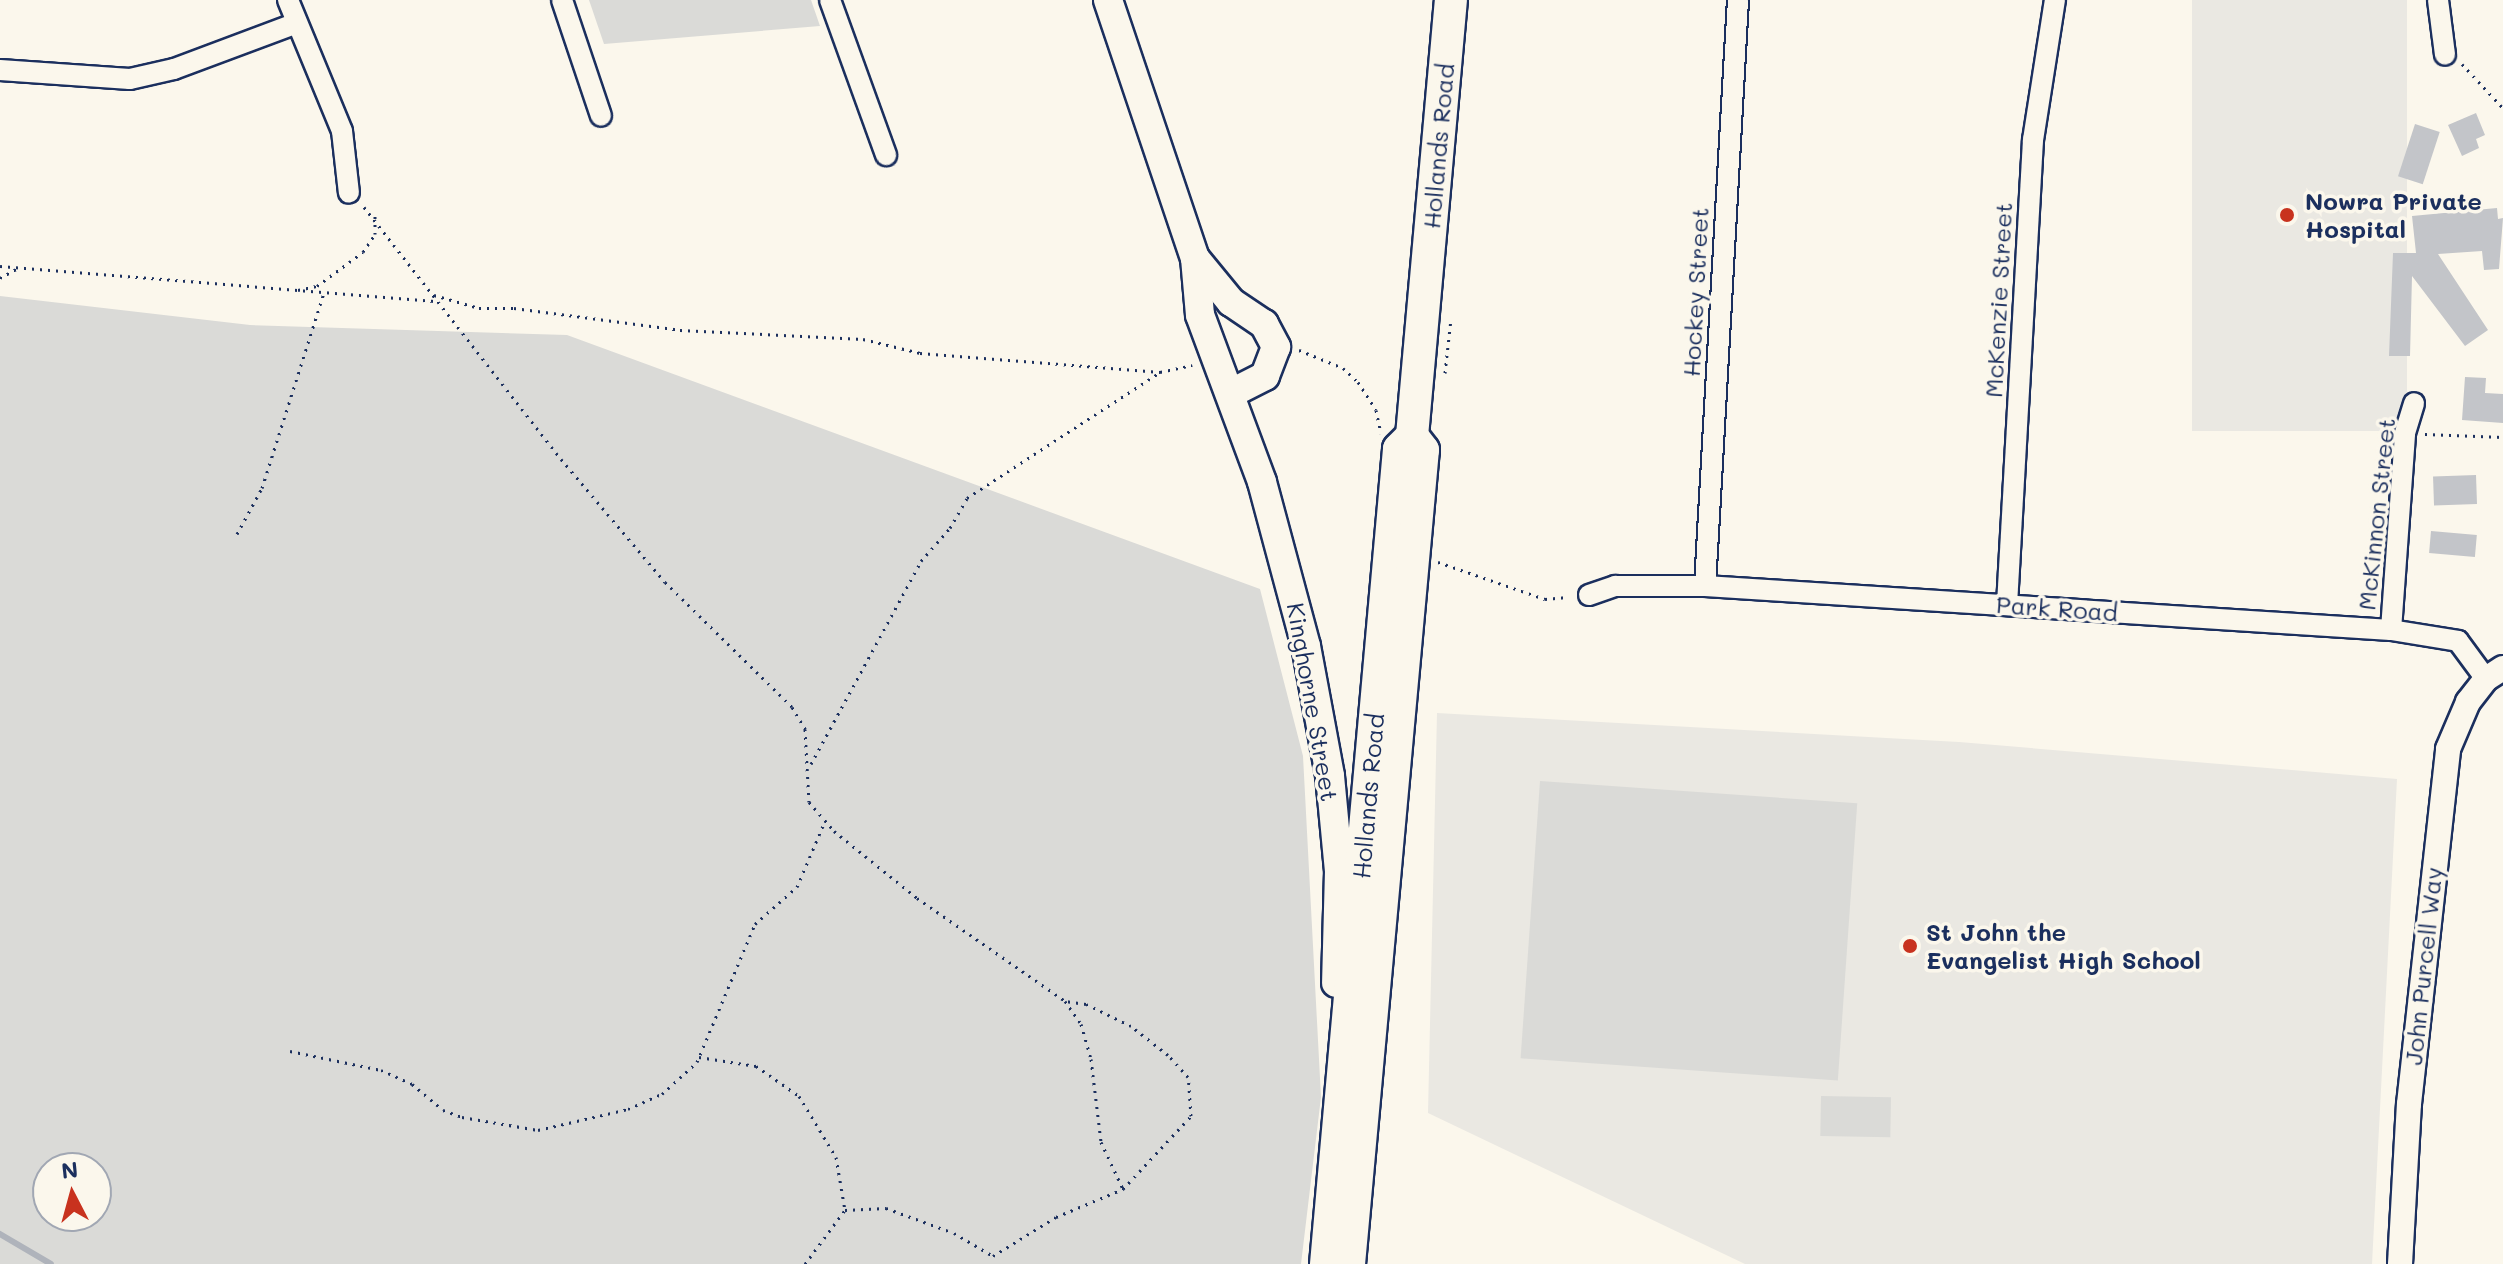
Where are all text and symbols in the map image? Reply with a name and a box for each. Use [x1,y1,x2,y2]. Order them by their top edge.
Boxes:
street label: Hollands Road [1416,62,1460,230]
place label: Nowra Private Hospital [2305,187,2482,243]
street label: McKenzie Street [1979,202,2017,398]
marker: Nowra Private Hospital [2276,204,2298,226]
street label: Hockey Street [1676,207,1714,377]
street label: McKinnon Street [2352,416,2400,612]
street label: Park Road [1995,589,2119,627]
street label: Kinghorne Street [1281,600,1345,804]
street label: Hollands Road [1346,712,1390,880]
street label: John Purcell Way [2398,866,2448,1066]
place label: St John the Evangelist High School [1926,918,2201,974]
marker: St John the Evangelist High School [1901,937,1919,955]
north arrow [32,1152,112,1232]
text: N [60,1154,79,1185]

